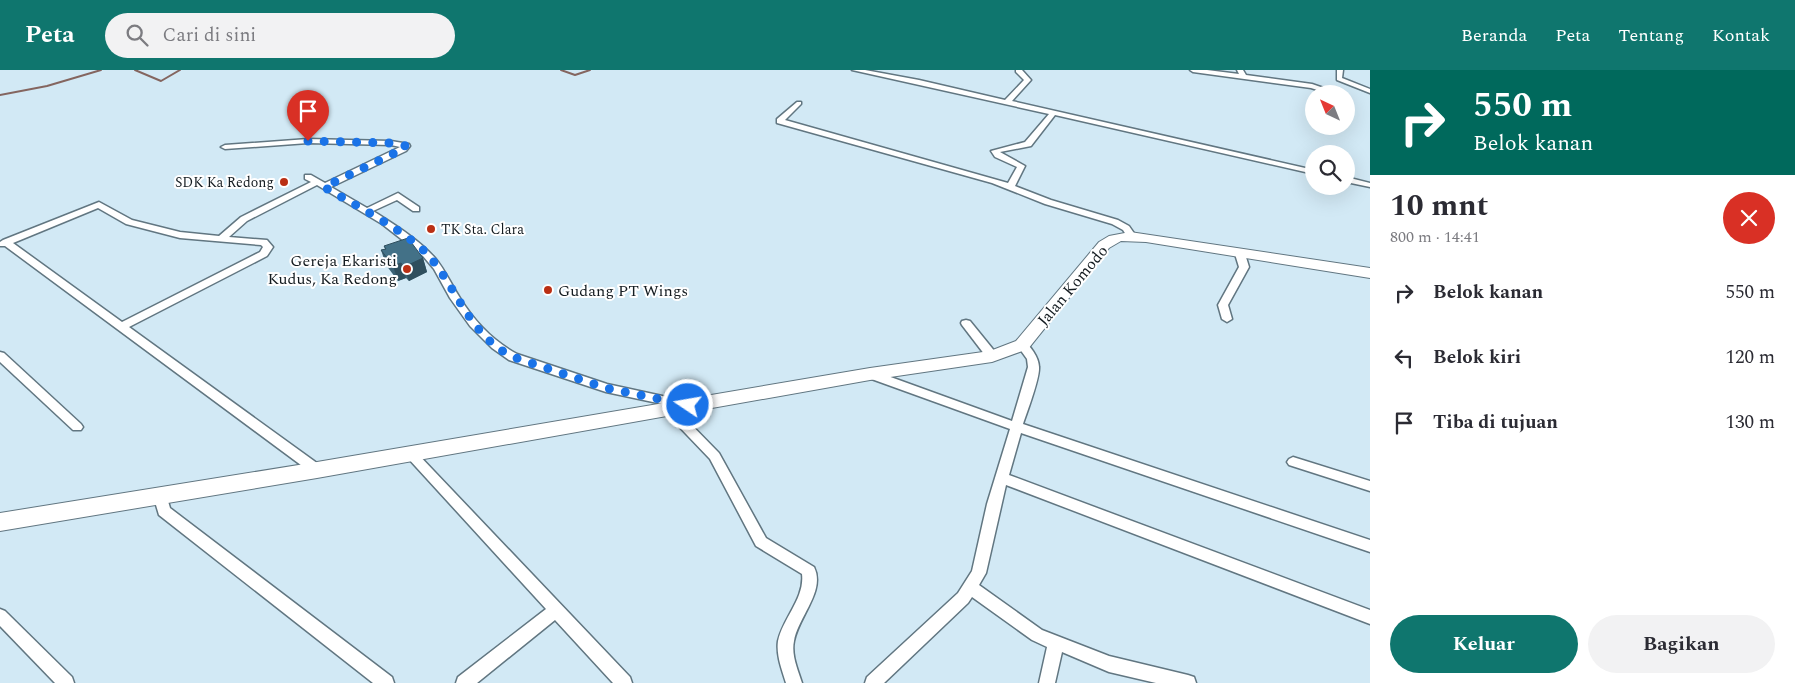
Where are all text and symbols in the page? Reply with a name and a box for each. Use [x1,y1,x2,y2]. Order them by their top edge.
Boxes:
search box [105,13,455,58]
text: Peta [25,17,75,53]
icon: search [123,21,151,49]
text: Cari di sini [163,21,256,50]
text: Beranda [1461,22,1527,49]
text: Peta [1555,22,1590,49]
text: Tentang [1618,22,1684,49]
text: Kontak [1712,22,1770,49]
text: 550 m [1473,79,1572,132]
north arrow [1305,85,1355,135]
map controls [1305,85,1355,195]
pin [287,90,329,141]
icon: right [1390,90,1455,155]
icon: arrive [294,97,322,125]
text: Belok kanan [1473,127,1593,160]
button: search [1305,145,1355,195]
place label: SDK Ka Redong [175,172,274,193]
marker: SDK Ka Redong [278,176,290,188]
text: 10 mnt [1390,183,1488,229]
button: close [1723,192,1775,244]
place label: TK Sta. Clara [441,219,524,240]
marker: TK Sta. Clara [425,223,437,235]
text: 800 m · 14:41 [1390,225,1480,249]
street label: Jalan Komodo [1032,240,1114,331]
place label: Gereja Ekaristi Kudus, Ka Redong [267,249,397,291]
marker: Gereja Ekaristi Kudus, Ka Redong [401,263,413,275]
text: Belok kanan [1433,278,1543,307]
text: 550 m [1725,278,1775,307]
place label: Gudang PT Wings [558,279,688,303]
icon: right [1390,279,1418,307]
marker: Gudang PT Wings [542,284,554,296]
text: Belok kiri [1433,343,1521,372]
text: 120 m [1725,343,1775,372]
icon: left [1390,344,1418,372]
position arrow [661,378,713,430]
text: Tiba di tujuan [1433,408,1558,437]
text: 130 m [1725,408,1775,437]
icon: arrive [1390,409,1418,437]
button: Keluar [1390,615,1578,673]
button: Bagikan [1588,615,1775,673]

